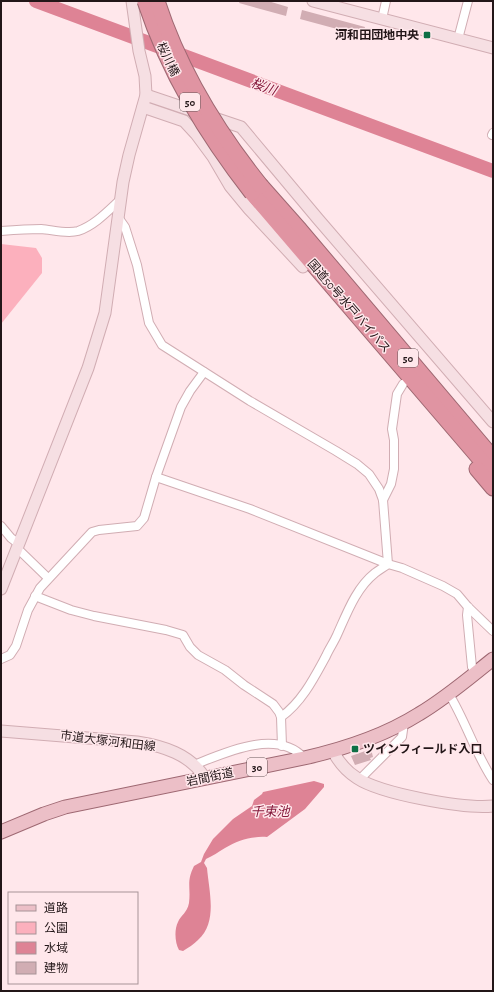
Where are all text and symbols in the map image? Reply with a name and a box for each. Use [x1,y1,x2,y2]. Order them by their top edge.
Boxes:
place label: 河和田団地中央 [335,28,419,41]
marker: 河和田団地中央 [422,30,432,40]
street label: 桜川橋 [155,40,182,78]
water label: 桜川 [249,76,280,99]
road number: 50 [180,93,200,111]
street label: 国道50号水戸バイパス [305,256,393,355]
road number: 50 [398,349,418,367]
street label: 市道大塚河和田線 [60,728,157,753]
place label: ツインフィールド入口 [363,743,482,755]
marker: ツインフィールド入口 [350,744,360,754]
road number: 30 [247,758,267,776]
street label: 岩間街道 [185,765,235,788]
water label: 千束池 [250,805,291,819]
legend [8,892,138,984]
text: 道路 [44,901,68,914]
text: 公園 [44,922,68,934]
text: 水域 [44,942,68,954]
text: 建物 [44,961,68,974]

